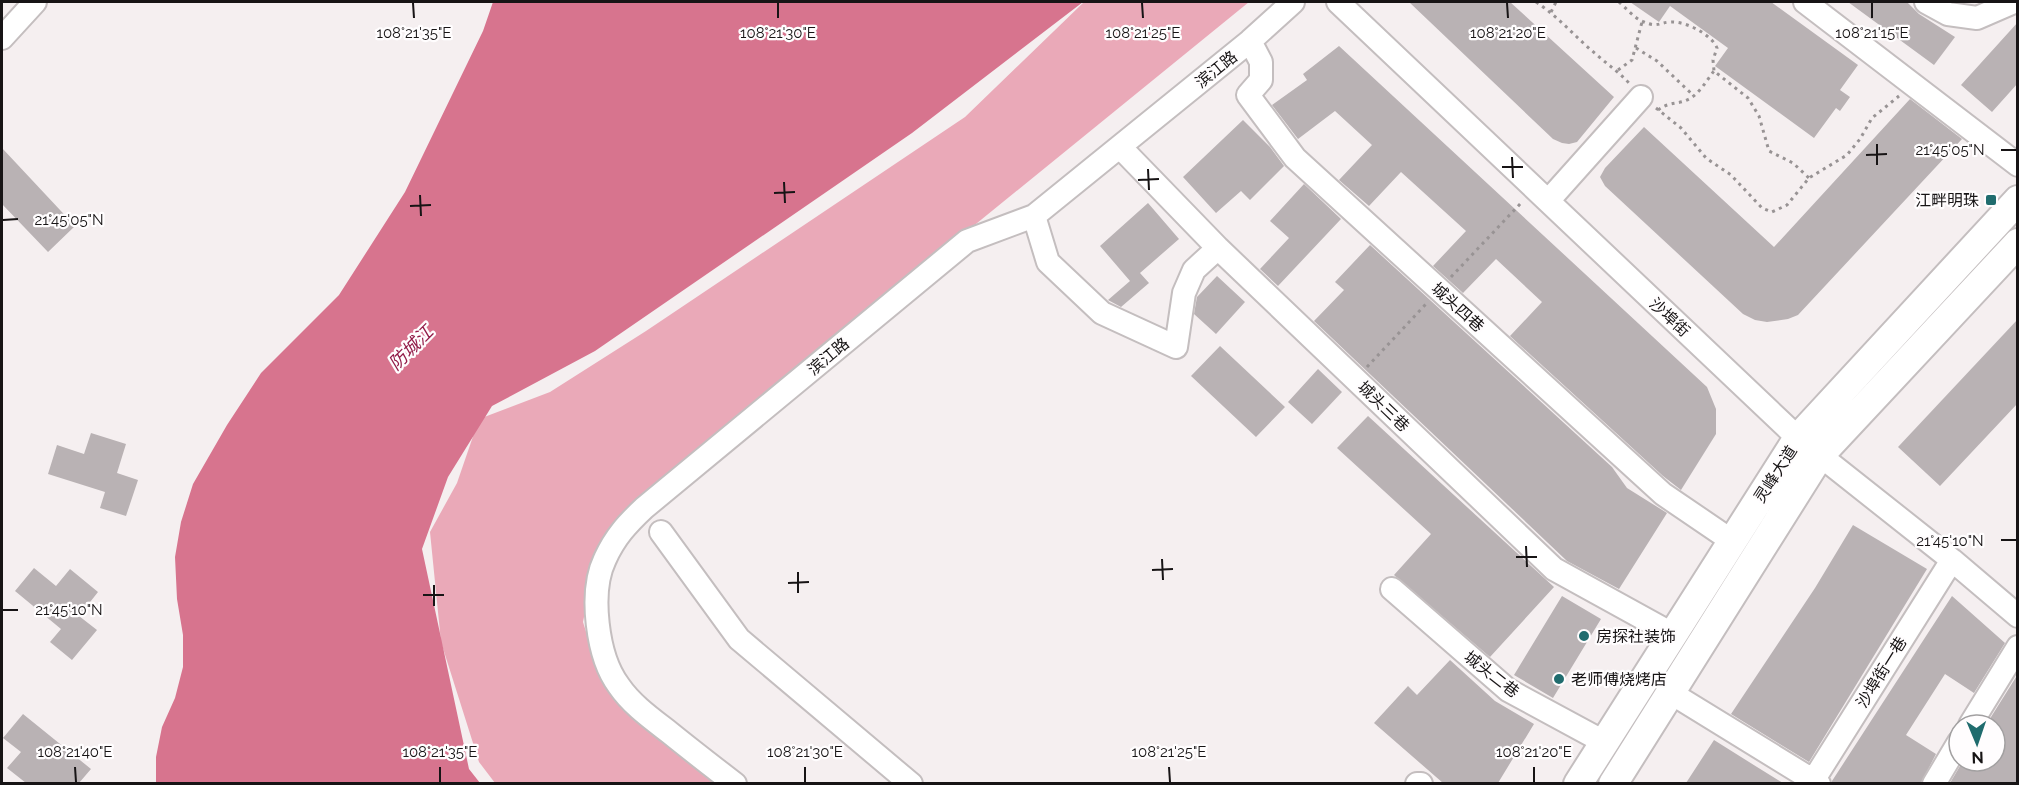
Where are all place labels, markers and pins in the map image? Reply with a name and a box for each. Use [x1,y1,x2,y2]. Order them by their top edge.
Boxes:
place label: 江畔明珠 [1915,191,1979,210]
marker: 江畔明珠 [1984,193,1998,207]
place label: 房探社装饰 [1596,627,1676,646]
marker: 房探社装饰 [1577,629,1591,643]
place label: 老师傅烧烤店 [1571,670,1667,689]
marker: 老师傅烧烤店 [1552,672,1566,686]

